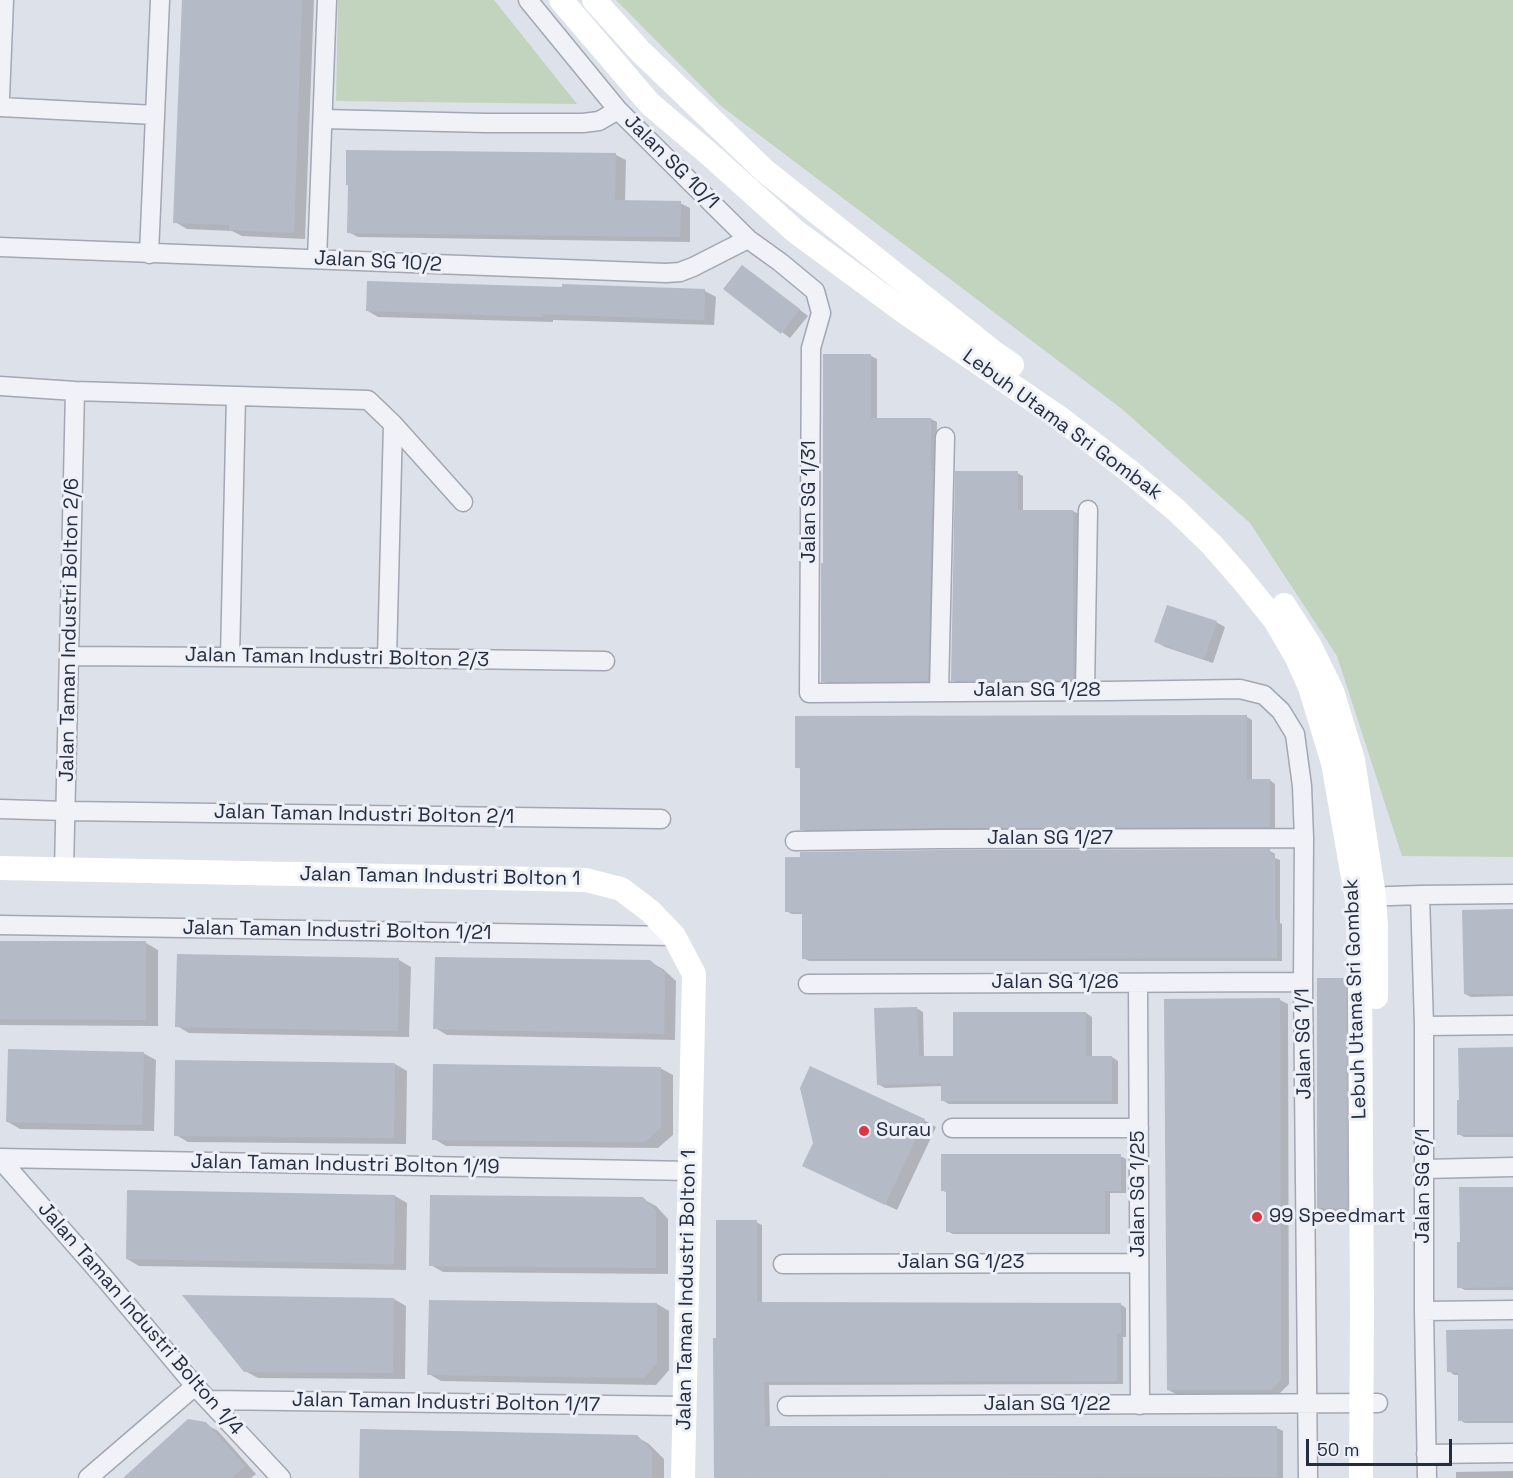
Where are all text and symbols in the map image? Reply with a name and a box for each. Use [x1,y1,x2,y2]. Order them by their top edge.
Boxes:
street label: Jalan SG 10/1 [619,110,723,214]
street label: Jalan SG 10/2 [314,247,442,277]
street label: Lebuh Utama Sri Gombak [958,345,1166,505]
street label: Jalan SG 1/31 [798,440,822,564]
street label: Jalan Taman Industri Bolton 2/6 [55,478,85,782]
street label: Jalan Taman Industri Bolton 2/3 [185,643,489,673]
street label: Jalan SG 1/28 [973,679,1101,703]
street label: Jalan Taman Industri Bolton 2/1 [214,800,514,830]
street label: Jalan SG 1/27 [987,827,1113,851]
street label: Jalan Taman Industri Bolton 1 [299,863,581,891]
street label: Lebuh Utama Sri Gombak [1340,878,1372,1120]
street label: Jalan Taman Industri Bolton 1/21 [182,916,492,946]
street label: Jalan SG 1/26 [991,971,1119,995]
street label: Jalan SG 1/1 [1291,988,1317,1100]
place label: Surau [876,1119,931,1143]
marker: Surau [857,1124,871,1138]
street label: Jalan SG 6/1 [1412,1128,1436,1244]
street label: Jalan SG 1/25 [1127,1130,1151,1258]
street label: Jalan Taman Industri Bolton 1 [673,1149,701,1431]
street label: Jalan Taman Industri Bolton 1/19 [190,1150,500,1180]
street label: Jalan Taman Industri Bolton 1/4 [32,1198,248,1440]
place label: 99 Speedmart [1269,1205,1406,1229]
marker: 99 Speedmart [1250,1210,1264,1224]
street label: Jalan SG 1/23 [897,1251,1025,1275]
street label: Jalan Taman Industri Bolton 1/17 [292,1388,600,1418]
street label: Jalan SG 1/22 [983,1393,1111,1417]
scale bar [1309,1427,1454,1465]
text: 50 m [1317,1438,1359,1461]

